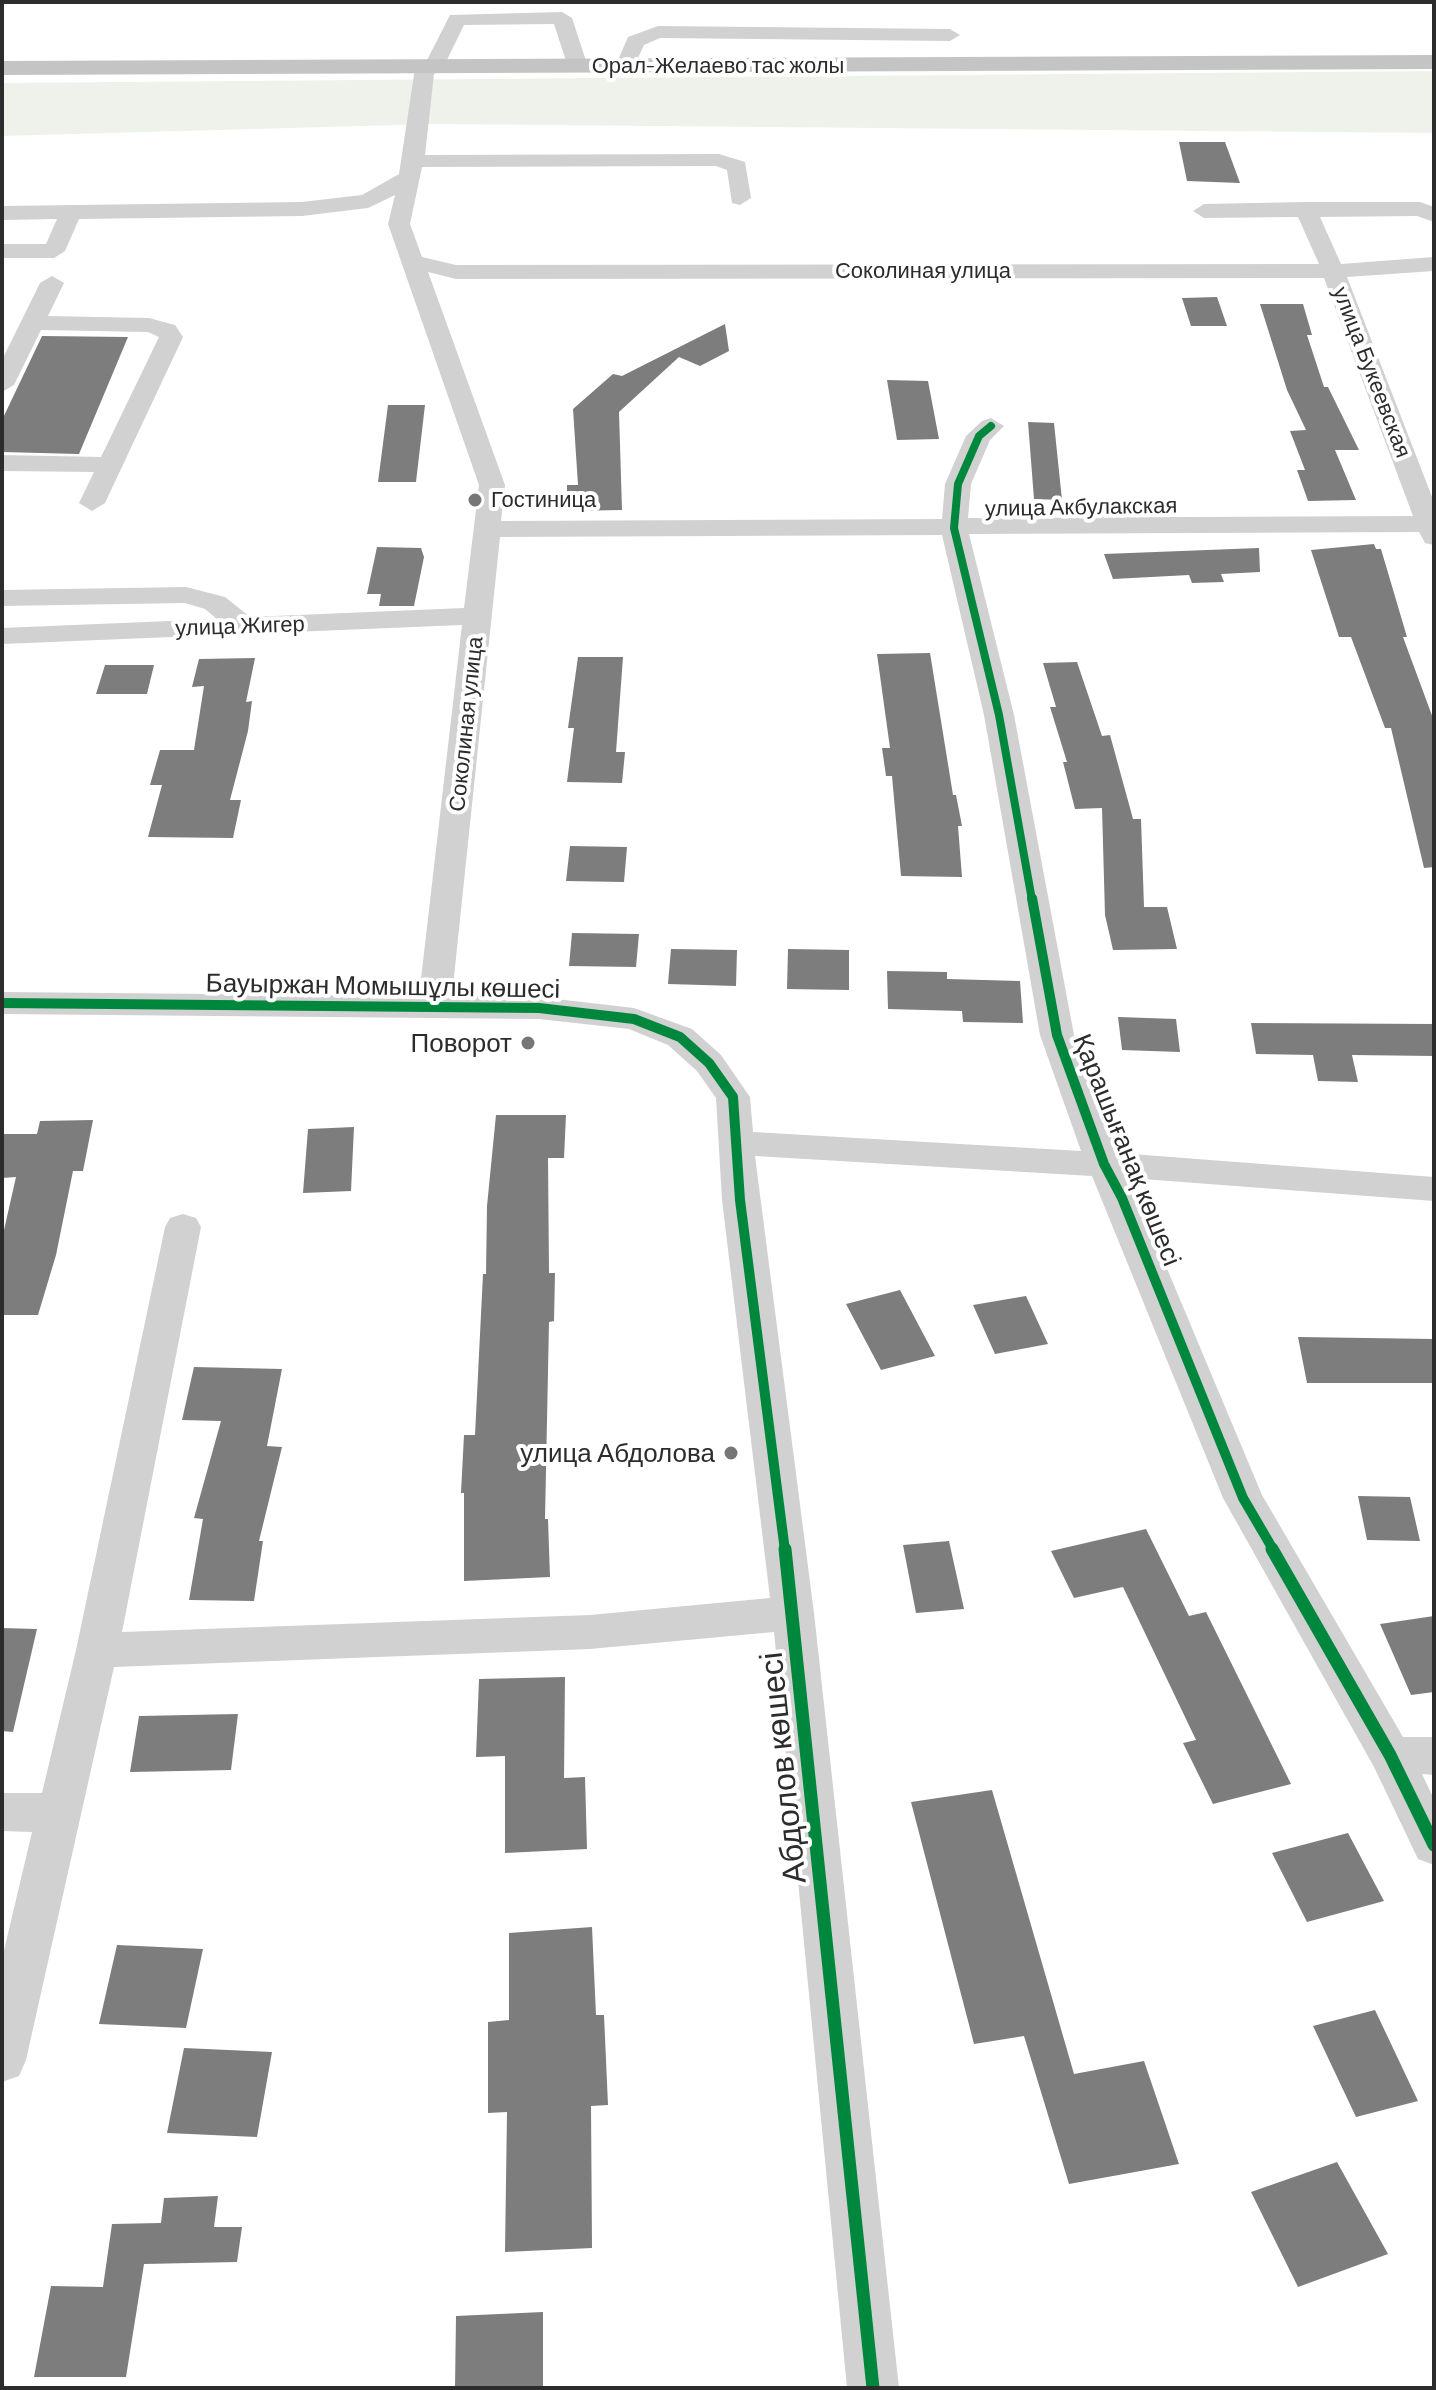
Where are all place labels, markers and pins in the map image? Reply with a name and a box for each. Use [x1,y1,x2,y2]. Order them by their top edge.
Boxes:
place label: Гостиница [491,487,596,513]
marker: Гостиница [466,491,484,509]
place label: Поворот [411,1027,512,1059]
marker: Поворот [519,1034,537,1052]
place label: улица Абдолова [520,1437,715,1469]
marker: улица Абдолова [722,1444,740,1462]

